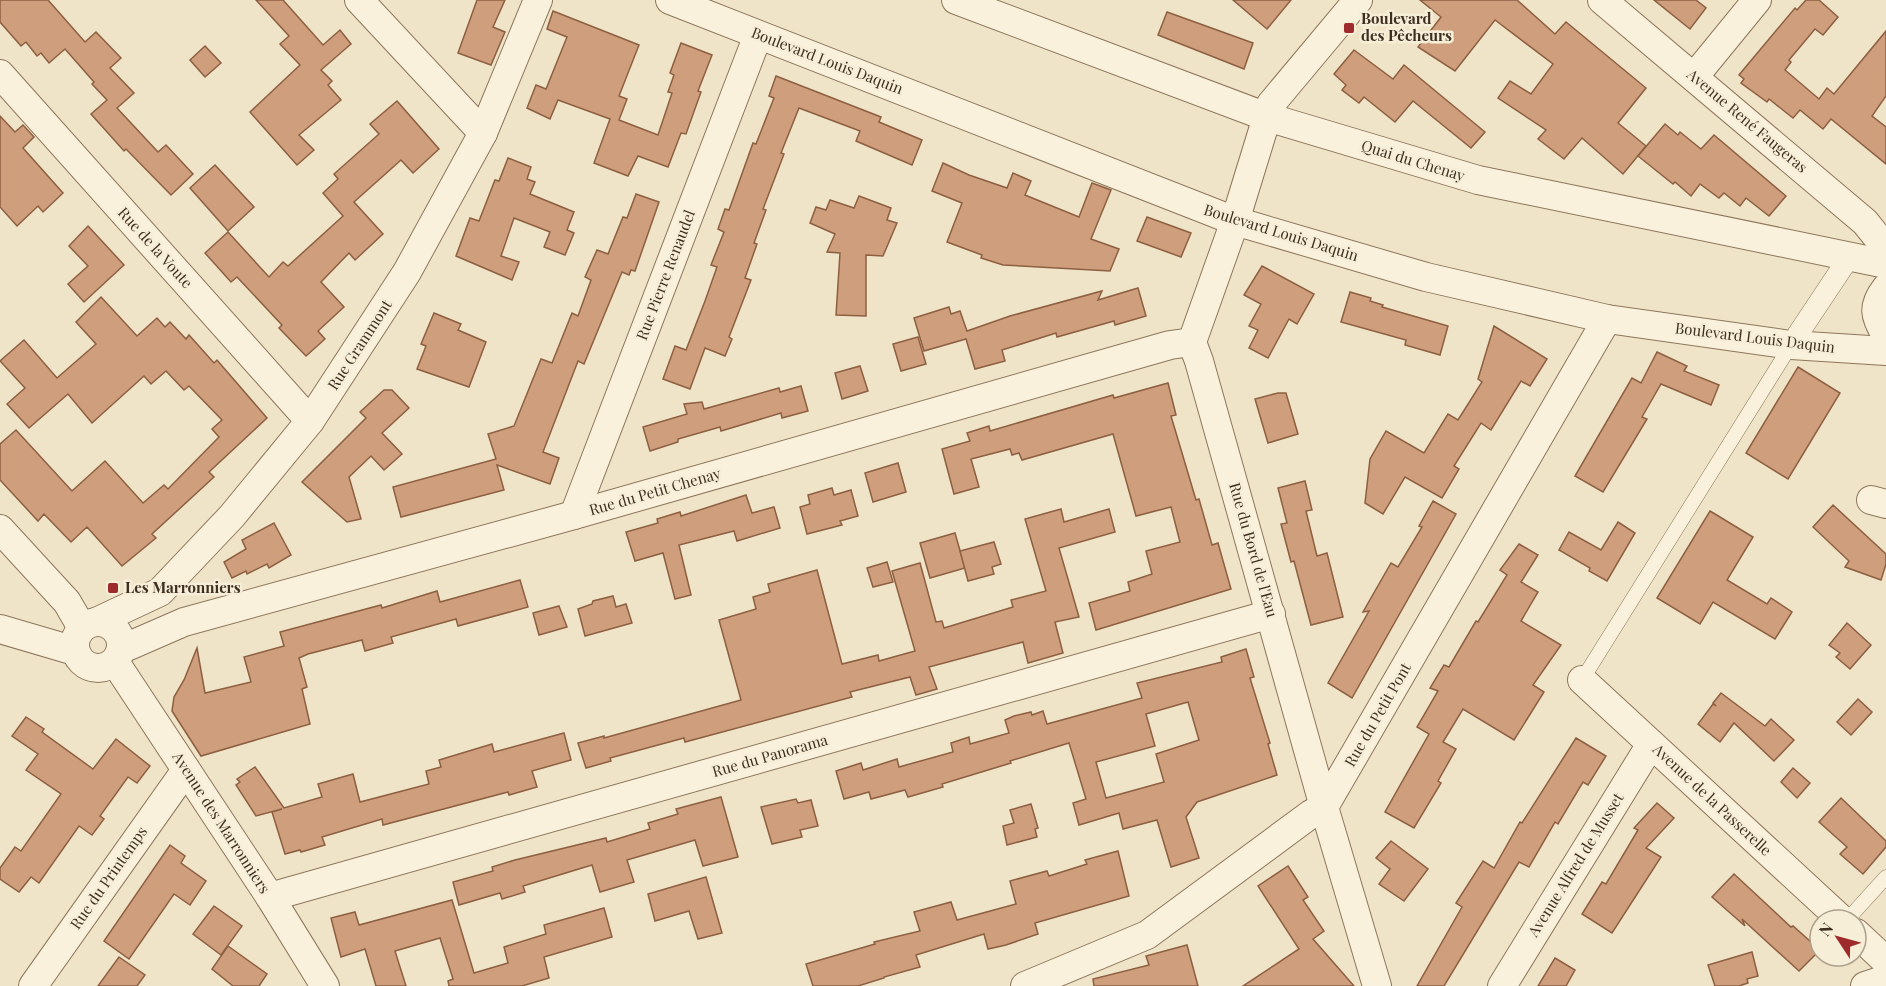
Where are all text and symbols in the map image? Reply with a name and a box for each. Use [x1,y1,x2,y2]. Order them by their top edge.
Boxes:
place label: Boulevard des Pêcheurs [1361,8,1452,45]
marker: Boulevard des Pêcheurs [1342,21,1356,35]
street label: Boulevard Louis Daquin [749,22,906,98]
street label: Avenue René Faugeras [1682,63,1812,177]
street label: Quai du Chenay [1359,135,1468,185]
street label: Boulevard Louis Daquin [1201,199,1361,265]
street label: Rue de la Voute [114,203,197,292]
street label: Rue Pierre Renaudel [631,207,699,343]
street label: Rue Grammont [323,295,396,393]
street label: Boulevard Louis Daquin [1674,317,1836,357]
street label: Rue du Petit Chenay [586,463,723,519]
street label: Rue du Bord de l'Eau [1225,480,1283,620]
place label: Les Marronniers [125,577,241,597]
marker: Les Marronniers [106,581,120,595]
street label: Rue du Petit Pont [1339,658,1415,770]
street label: Rue du Panorama [710,729,830,781]
street label: Avenue de la Passerelle [1648,738,1776,860]
street label: Avenue des Marronniers [168,747,275,897]
street label: Avenue Alfred de Musset [1522,788,1628,941]
street label: Rue du Printemps [65,822,151,933]
north arrow [1808,908,1868,968]
text: N [1814,918,1838,940]

